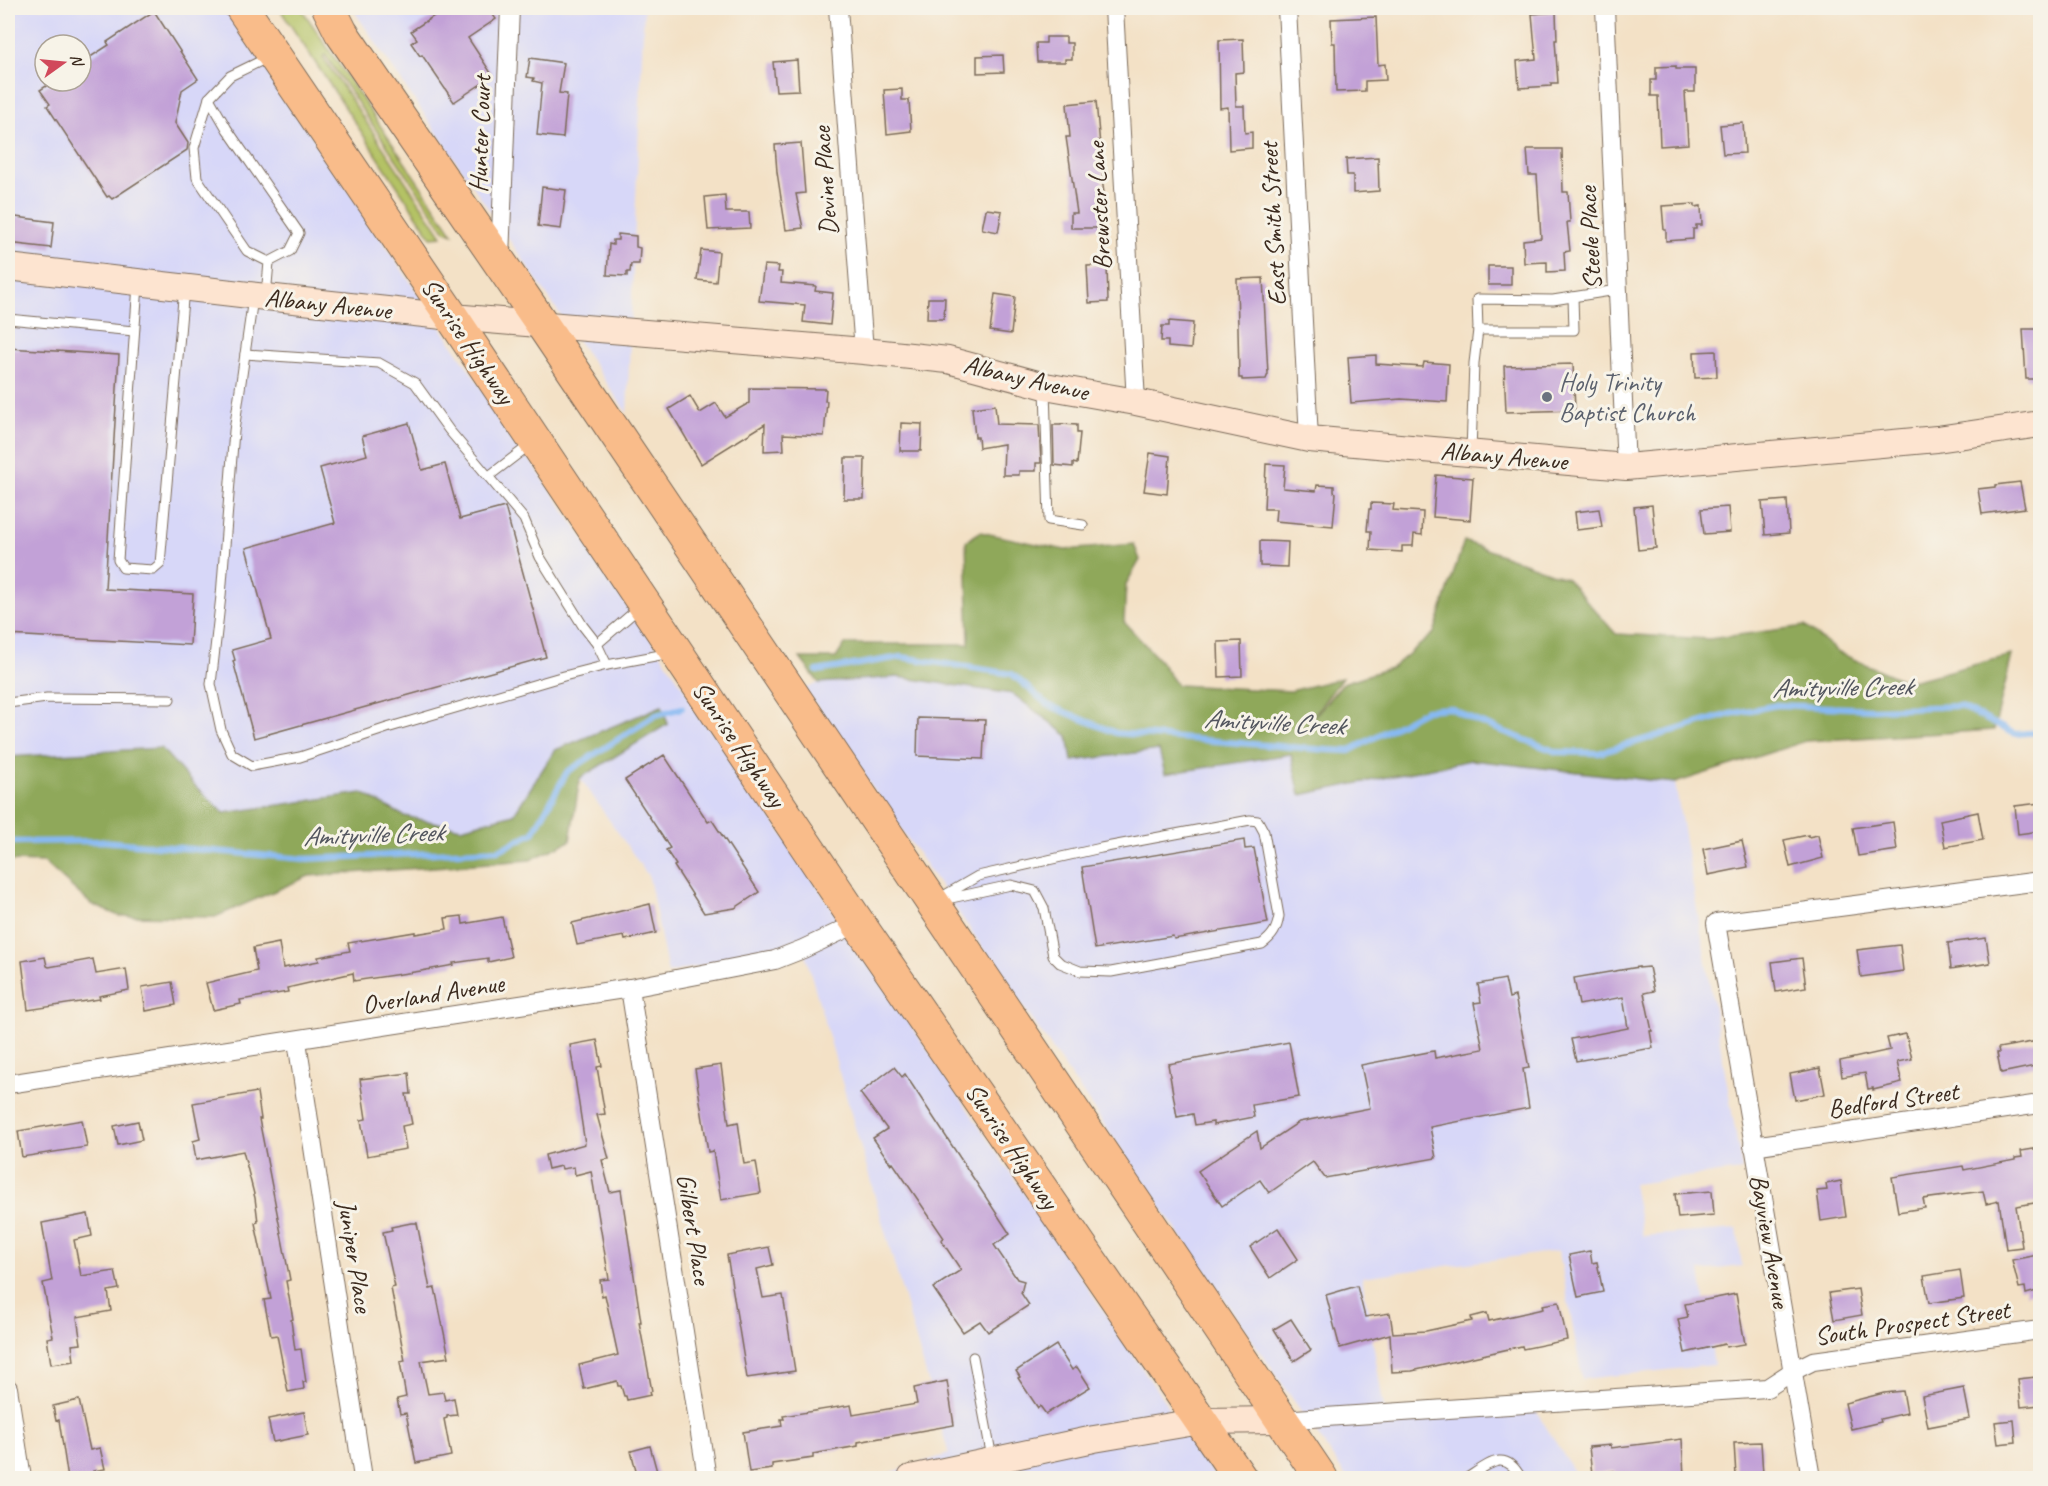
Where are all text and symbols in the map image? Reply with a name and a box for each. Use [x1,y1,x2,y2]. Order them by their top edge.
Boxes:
north arrow [33,33,93,93]
text: N [66,52,88,70]
street label: Hunter Court [461,72,499,193]
street label: Devine Place [805,124,845,237]
street label: Brewster Lane [1079,139,1119,271]
street label: East Smith Street [1252,139,1294,307]
street label: Steele Place [1571,184,1609,290]
street label: Sunrise Highway [414,272,523,412]
street label: Albany Avenue [263,281,395,327]
street label: Albany Avenue [960,348,1094,409]
place label: Holy Trinity Baptist Church [1559,366,1696,429]
marker: Holy Trinity Baptist Church [1540,390,1554,404]
street label: Albany Avenue [1439,434,1571,478]
water label: Amityville Creek [1772,669,1917,705]
street label: Sunrise Highway [685,675,794,815]
water label: Amityville Creek [1203,701,1349,743]
water label: Amityville Creek [302,814,448,853]
street label: Overland Avenue [360,966,508,1021]
street label: Bedford Street [1826,1074,1962,1125]
street label: Sunrise Highway [958,1077,1067,1217]
street label: Gilbert Place [669,1171,719,1289]
street label: Bayview Avenue [1742,1172,1798,1312]
street label: Juniper Place [330,1196,380,1316]
street label: South Prospect Street [1813,1293,2014,1353]

